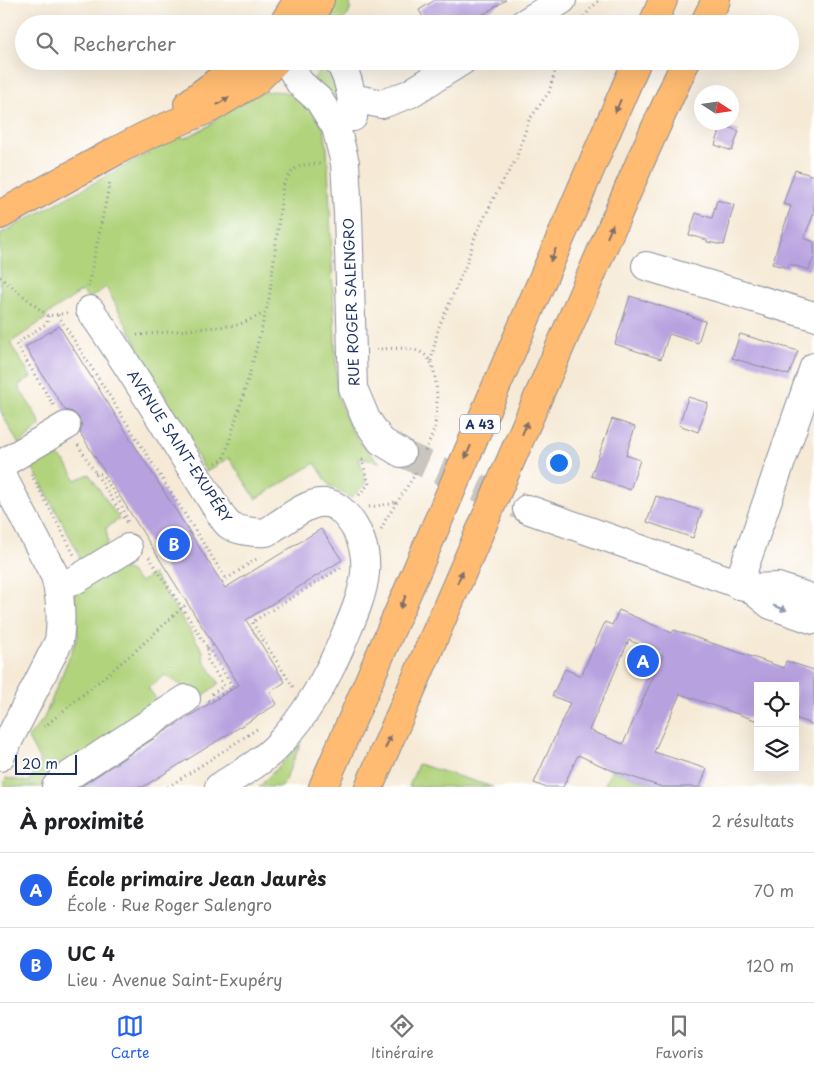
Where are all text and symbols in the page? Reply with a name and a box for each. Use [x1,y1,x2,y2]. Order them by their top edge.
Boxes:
search box [15,15,799,70]
icon: search [33,29,61,57]
text: Rechercher [73,29,176,57]
north arrow [694,85,739,130]
one-way arrow [216,96,229,106]
one-way arrow [613,99,621,113]
street label: RUE ROGER SALENGRO [338,217,364,387]
one-way arrow [607,224,615,238]
one-way arrow [549,248,557,262]
street label: AVENUE SAINT-EXUPÉRY [123,365,238,527]
road number: A 43 [460,414,500,434]
one-way arrow [521,421,529,435]
one-way arrow [463,445,471,459]
your location [546,450,572,476]
pin: B [158,525,190,563]
one-way arrow [456,570,464,584]
one-way arrow [399,595,407,609]
one-way arrow [773,604,788,612]
pin: A [627,642,659,680]
map controls [754,682,799,772]
button: locate [754,682,799,727]
button: layers [754,727,799,772]
one-way arrow [385,735,393,749]
scale bar [15,752,78,775]
text: 20 m [22,753,58,774]
text: À proximité [20,804,144,836]
text: 2 résultats [711,808,794,832]
text: École primaire Jean Jaurès [67,864,326,892]
text: A [30,878,42,902]
text: 70 m [754,878,794,902]
text: École · Rue Roger Salengro [67,892,272,916]
text: UC 4 [67,939,115,967]
text: B [31,953,41,977]
text: 120 m [747,953,794,977]
text: Lieu · Avenue Saint-Exupéry [67,967,283,991]
tab: Carte [111,1012,150,1063]
tab: Itinéraire [371,1012,434,1063]
tab: Favoris [655,1012,703,1063]

